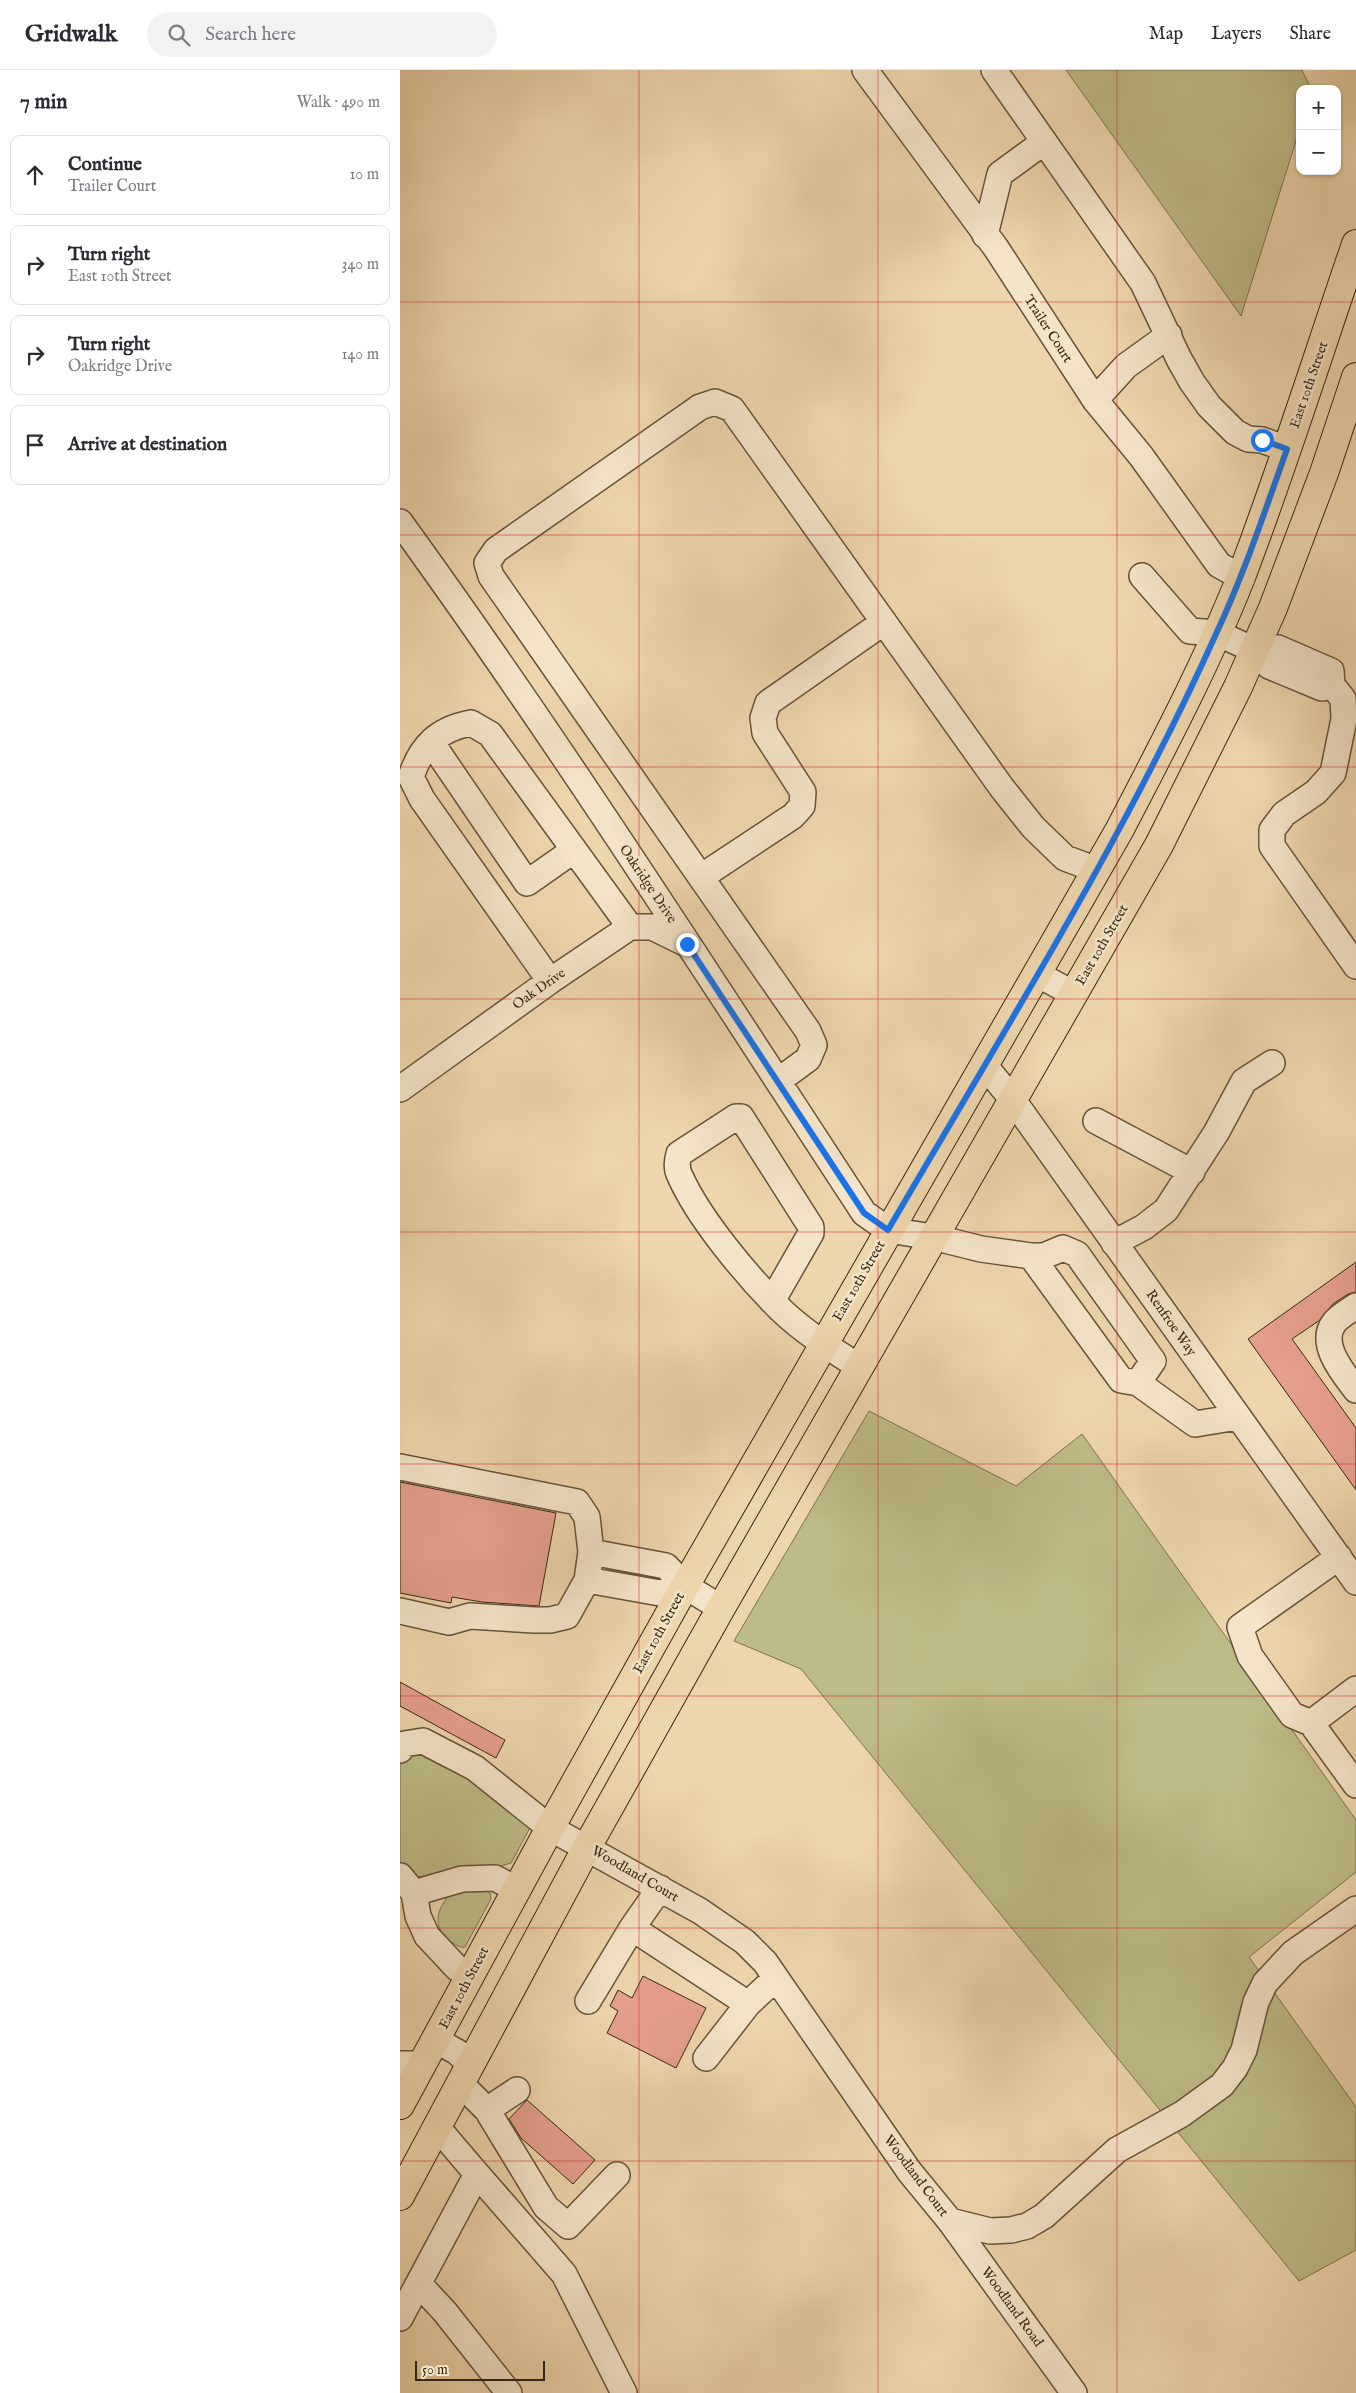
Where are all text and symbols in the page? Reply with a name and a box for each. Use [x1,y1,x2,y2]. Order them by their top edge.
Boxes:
search box [147,12,497,57]
text: Gridwalk [25,19,117,50]
icon: search [165,21,193,49]
text: Search here [205,23,296,47]
text: Map [1149,23,1183,46]
text: Layers [1211,23,1262,46]
text: Share [1290,23,1331,46]
map controls [1296,85,1341,175]
button: + [1296,85,1341,130]
text: 7 min [20,89,67,116]
text: Walk · 490 m [297,93,380,113]
button: − [1296,130,1341,175]
text: Continue [68,153,142,177]
icon: ahead [21,161,49,189]
text: 10 m [349,165,379,185]
text: Trailer Court [68,177,156,197]
text: Turn right [68,243,150,267]
icon: right [21,251,49,279]
text: 340 m [341,255,379,275]
text: East 10th Street [68,267,172,287]
street label: Trailer Court [1019,292,1077,366]
text: Turn right [68,333,150,357]
street label: East 10th Street [1286,339,1332,431]
icon: right [21,341,49,369]
text: 140 m [341,345,379,365]
text: Oakridge Drive [68,357,172,377]
route start [1251,429,1274,452]
icon: arrive [21,431,49,459]
text: Arrive at destination [68,433,227,457]
street label: Oakridge Drive [615,841,681,927]
street label: East 10th Street [1072,901,1133,989]
route end [676,933,699,956]
street label: Oak Drive [509,964,570,1014]
street label: East 10th Street [829,1237,890,1325]
street label: Renfroe Way [1142,1286,1201,1360]
street label: East 10th Street [629,1589,689,1677]
street label: Woodland Court [588,1842,682,1906]
street label: East 10th Street [435,1944,493,2032]
street label: Woodland Court [879,2132,953,2221]
street label: Woodland Road [977,2263,1047,2351]
scale bar [415,2358,545,2381]
text: 50 m [422,2361,448,2379]

